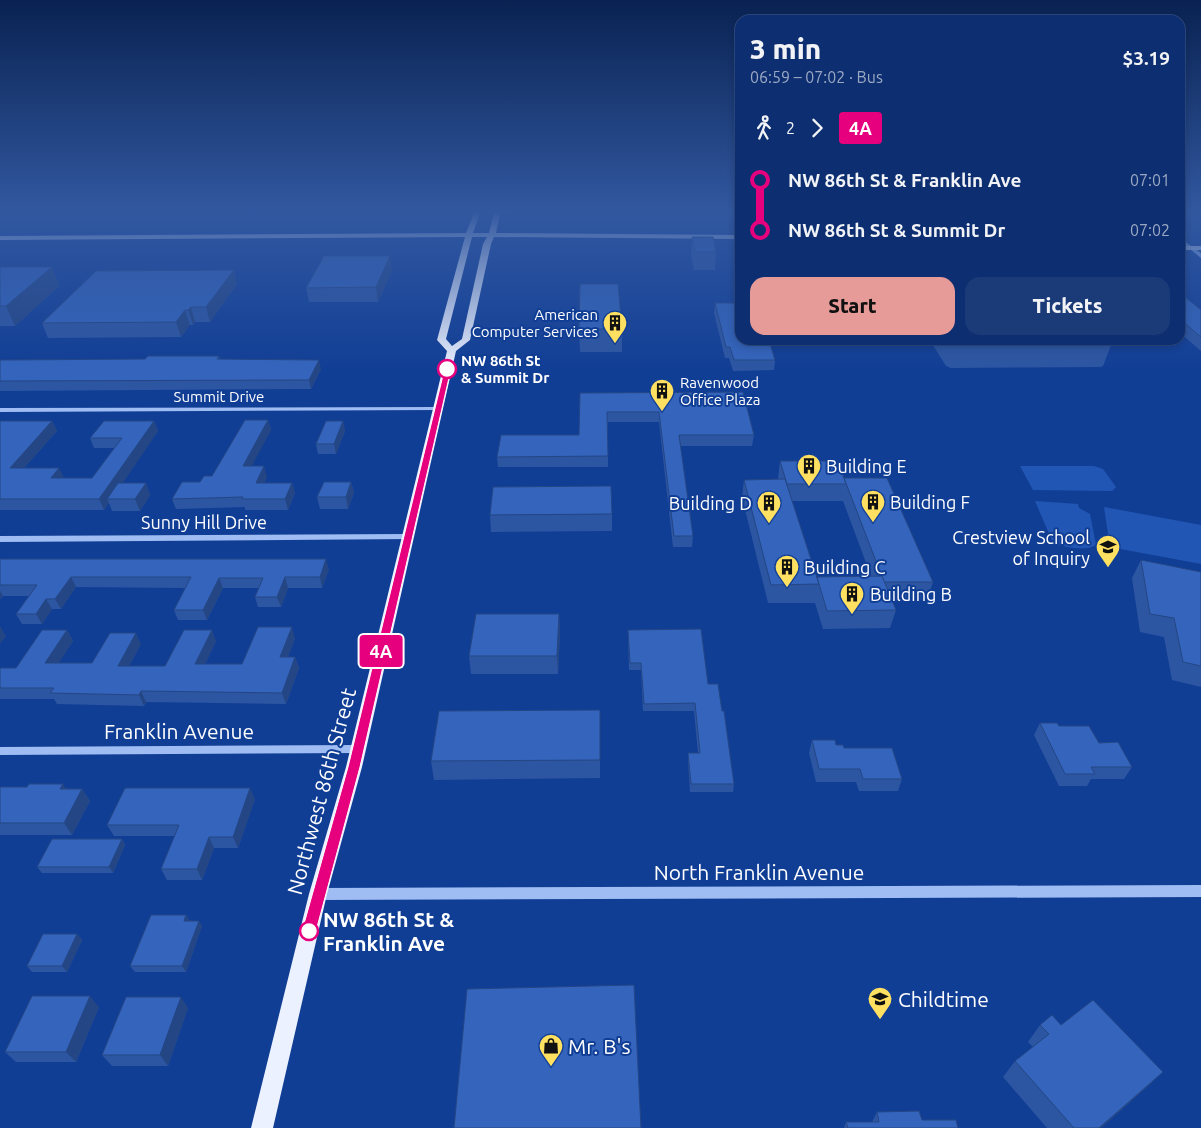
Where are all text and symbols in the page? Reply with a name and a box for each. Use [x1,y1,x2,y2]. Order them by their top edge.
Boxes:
text: 3 min [750,33,821,64]
text: $3.19 [1122,47,1170,69]
text: 06:59 – 07:02 · Bus [750,68,883,86]
icon: walk [750,114,778,142]
icon: forward [803,114,831,142]
text: 4A [849,118,872,138]
text: 2 [786,119,795,137]
text: NW 86th St & Franklin Ave [788,169,1021,191]
text: 07:01 [1130,171,1170,189]
text: NW 86th St & Summit Dr [788,219,1005,241]
text: 07:02 [1130,221,1170,239]
button: Start [750,277,955,335]
button: Tickets [965,277,1170,335]
place label: American Computer Services [472,306,598,340]
building icon: American Computer Services [602,310,628,344]
place label: NW 86th St & Summit Dr [461,352,550,386]
marker: NW 86th St & Summit Dr [437,359,457,379]
place label: Ravenwood Office Plaza [680,374,761,408]
building icon: Ravenwood Office Plaza [649,378,675,412]
street label: Summit Drive [174,388,264,405]
building icon: Building E [796,453,822,487]
place label: Building E [826,456,907,476]
building icon: Building F [860,489,886,523]
building icon: Building D [756,490,782,524]
place label: Building F [890,492,970,512]
place label: Building D [669,493,752,513]
street label: Sunny Hill Drive [141,512,267,532]
place label: Crestview School of Inquiry [952,527,1090,568]
school or university icon: Crestview School of Inquiry [1095,534,1121,568]
building icon: Building C [774,554,800,588]
place label: Building C [804,557,886,577]
building icon: Building B [839,581,865,615]
place label: Building B [870,584,952,604]
line badge: 4A [358,635,404,667]
text: 4A [370,641,392,661]
street label: Northwest 86th Street [282,685,360,897]
street label: Franklin Avenue [104,719,254,743]
street label: North Franklin Avenue [654,860,864,884]
place label: NW 86th St & Franklin Ave [323,907,454,955]
marker: NW 86th St & Franklin Ave [299,921,319,941]
school or university icon: Childtime [867,986,893,1020]
place label: Childtime [898,987,989,1011]
shop icon: Mr. B's [538,1033,564,1067]
place label: Mr. B's [568,1034,631,1058]

